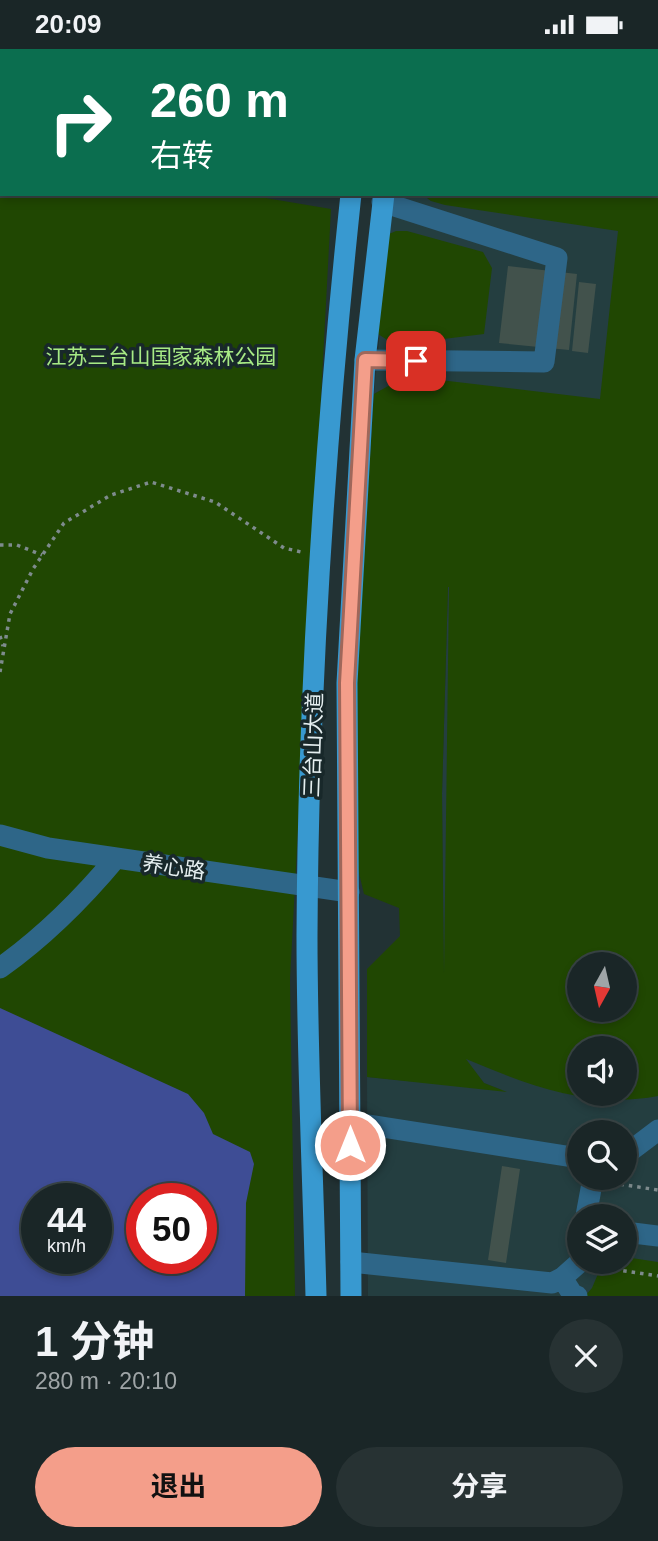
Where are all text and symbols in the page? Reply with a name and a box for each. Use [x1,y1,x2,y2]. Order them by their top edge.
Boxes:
text: 20:09 [35,9,102,39]
text: 260 m [150,73,289,127]
icon: right [35,77,126,168]
text: 右转 [150,138,214,174]
pin [386,331,446,391]
icon: arrive [397,342,435,380]
park label: 江苏三台山国家森林公园 [46,345,277,368]
street label: 三台山大道 [300,692,326,798]
street label: 养心路 [141,851,207,883]
north arrow [567,952,637,1022]
map controls [567,952,637,1274]
button: sound [567,1036,637,1106]
position arrow [313,1108,387,1182]
button: search [567,1120,637,1190]
speed limit sign: 50 [126,1183,217,1274]
text: 44 [47,1200,86,1239]
button: layers [567,1204,637,1274]
text: km/h [47,1236,86,1256]
text: 1 分钟 [35,1318,154,1365]
button: close [549,1319,623,1393]
text: 280 m · 20:10 [35,1368,177,1394]
button: 退出 [35,1447,322,1527]
button: 分享 [336,1447,623,1527]

